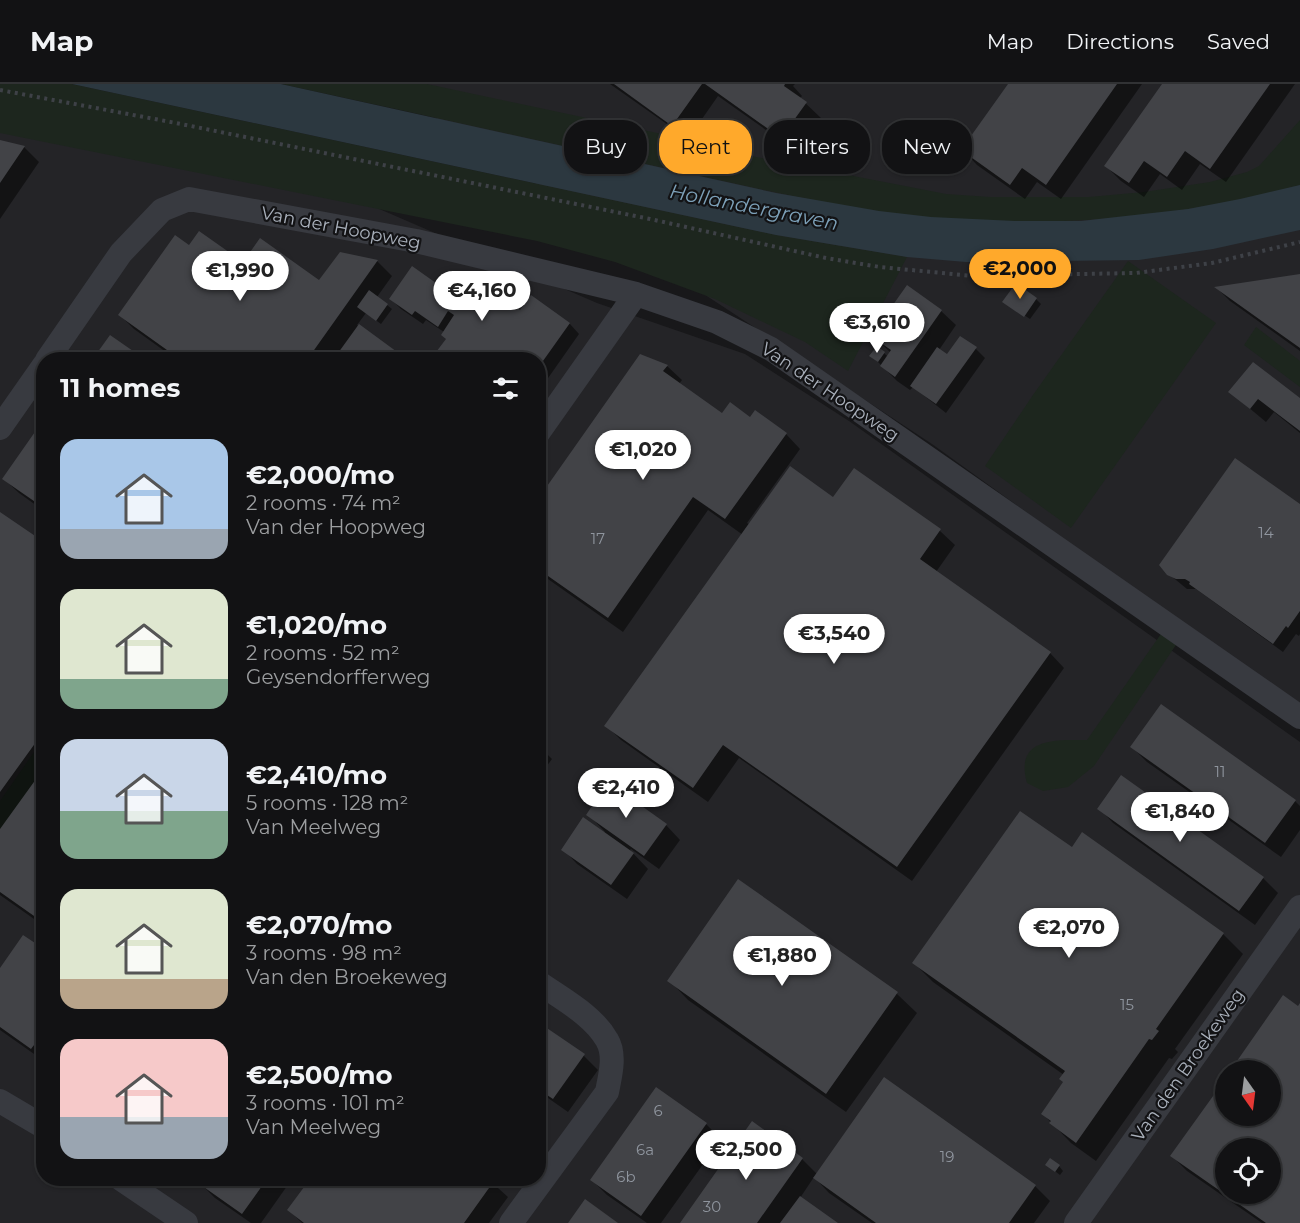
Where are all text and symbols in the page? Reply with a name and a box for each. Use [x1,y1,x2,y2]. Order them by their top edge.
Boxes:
text: Map [30,24,93,58]
text: Map [987,29,1033,54]
text: Directions [1066,29,1174,54]
text: Saved [1207,29,1270,54]
chip: Buy [564,120,647,174]
chip: Rent [659,120,752,174]
chip: Filters [764,120,870,174]
chip: New [882,120,972,174]
water label: Hollandergraven [668,179,840,235]
street label: Van der Hoopweg [259,202,423,254]
pin: €2,000 [971,249,1069,300]
pin: €1,990 [191,251,289,302]
text: €2,000 [983,256,1057,280]
text: €1,990 [206,258,274,282]
pin: €4,160 [433,271,531,322]
text: €4,160 [447,278,517,302]
pin: €3,610 [828,303,926,354]
text: €3,610 [843,310,911,334]
street label: Van der Hoopweg [757,338,903,446]
text: 11 homes [60,372,180,404]
icon: filters [489,372,522,405]
pin: €1,020 [594,430,692,481]
text: €1,020 [609,437,677,461]
text: €2,000/mo [246,459,394,491]
icon: home [108,463,180,535]
text: 2 rooms · 74 m² [246,491,401,515]
text: Van der Hoopweg [246,515,426,539]
house number: 14 [1258,523,1274,542]
house number: 17 [591,529,605,548]
text: €1,020/mo [246,609,387,641]
icon: home [108,613,180,685]
pin: €3,540 [785,614,883,665]
text: €3,540 [798,621,870,645]
text: 2 rooms · 52 m² [246,641,400,665]
text: Geysendorfferweg [246,665,431,689]
text: €2,410/mo [246,759,387,791]
house number: 11 [1215,762,1225,781]
icon: home [108,763,180,835]
pin: €2,410 [577,768,675,819]
text: €2,410 [592,775,660,799]
text: 5 rooms · 128 m² [246,791,408,815]
pin: €1,840 [1131,792,1229,843]
text: €1,840 [1145,799,1215,823]
text: Van Meelweg [246,815,381,839]
pin: €2,070 [1020,908,1118,959]
text: €2,070/mo [246,909,392,941]
icon: home [108,913,180,985]
text: €2,070 [1033,915,1105,939]
pin: €1,880 [733,936,831,987]
text: 3 rooms · 98 m² [246,941,402,965]
text: €1,880 [747,943,817,967]
text: Van den Broekeweg [246,965,448,989]
street label: Van den Broekeweg [1127,984,1249,1146]
house number: 15 [1120,995,1134,1014]
text: €2,500/mo [246,1059,393,1091]
north arrow [1215,1060,1281,1126]
map controls [1215,1060,1281,1204]
icon: home [108,1063,180,1135]
text: 3 rooms · 101 m² [246,1091,405,1115]
house number: 6 [653,1101,663,1120]
text: Van Meelweg [246,1115,381,1139]
pin: €2,500 [697,1130,795,1181]
text: €2,500 [710,1137,782,1161]
button: locate [1215,1138,1281,1204]
house number: 6a [636,1140,654,1159]
house number: 19 [940,1147,954,1166]
house number: 6b [616,1167,636,1186]
house number: 30 [703,1197,721,1216]

